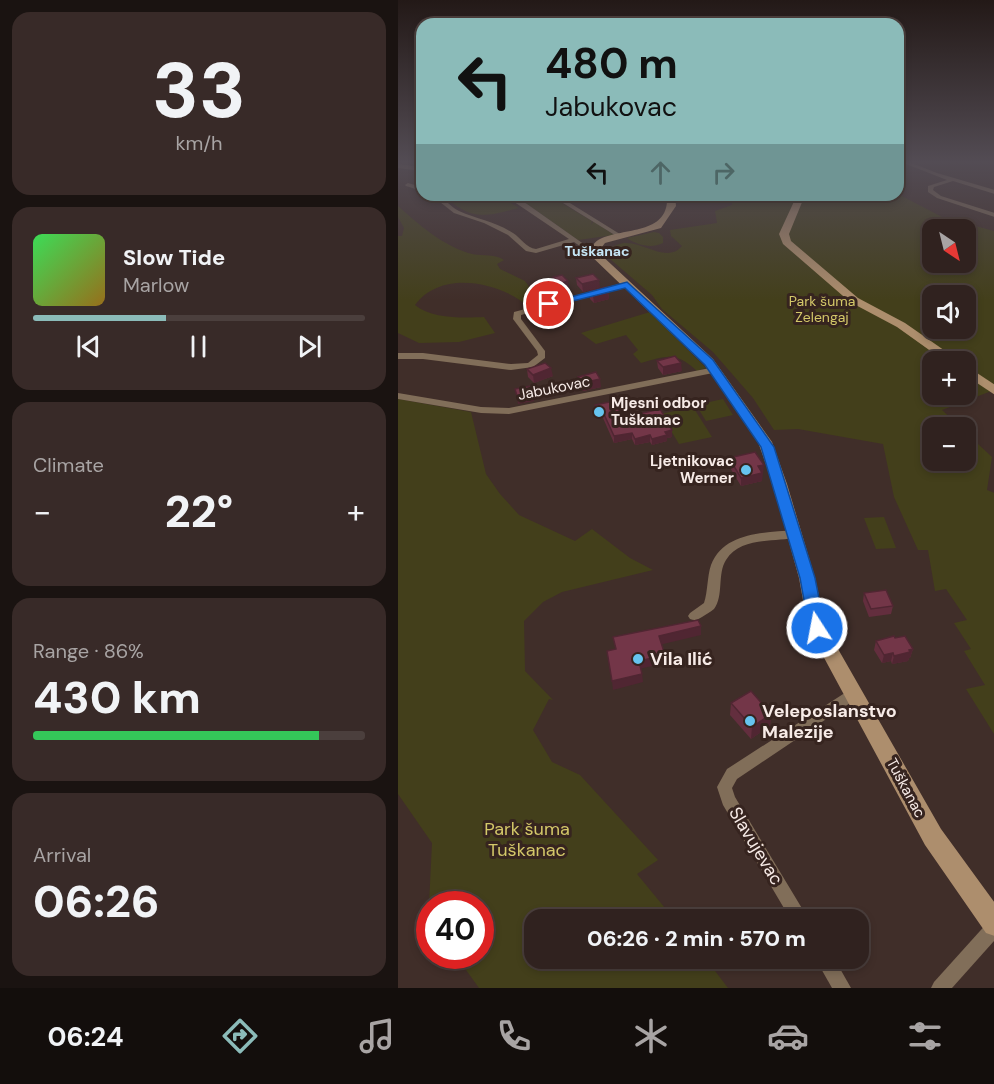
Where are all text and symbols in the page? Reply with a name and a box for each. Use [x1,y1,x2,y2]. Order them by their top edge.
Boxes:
text: 480 m [545,36,678,91]
text: 33 [152,40,246,141]
icon: left [446,42,524,120]
text: Jabukovac [545,89,677,124]
text: km/h [175,130,223,156]
icon: left [581,156,614,189]
icon: ahead [644,156,677,189]
icon: right [707,156,740,189]
north arrow [922,219,976,273]
map controls [922,219,976,471]
district label: Tuškanac [564,242,630,260]
text: Slow Tide [123,243,225,272]
text: Marlow [123,272,189,298]
pin [523,278,574,329]
button: sound [922,285,976,339]
icon: arrive [532,287,565,320]
park label: Park šuma Zelengaj [789,292,855,326]
icon: previous [72,330,105,363]
icon: pause [182,330,215,363]
icon: next [293,330,326,363]
button: + [922,351,976,405]
street label: Jabukovac [516,371,592,405]
place label: Mjesni odbor Tuškanac [611,393,706,430]
marker: Mjesni odbor Tuškanac [592,405,606,419]
button: − [922,417,976,471]
place label: Ljetnikovac Werner [650,451,734,488]
text: Climate [33,452,104,478]
marker: Ljetnikovac Werner [739,463,753,477]
text: 22° [165,482,233,541]
text: − [33,490,51,533]
text: + [347,490,365,533]
position arrow [785,596,849,660]
text: Range · 86% [33,638,144,664]
place label: Vila Ilić [650,647,713,671]
marker: Vila Ilić [631,652,645,666]
text: 430 km [33,668,201,727]
place label: Veleposlanstvo Malezije [762,699,897,744]
marker: Veleposlanstvo Malezije [743,714,757,728]
street label: Tuškanac [882,755,930,821]
street label: Slavujevac [723,802,789,890]
park label: Park šuma Tuškanac [484,817,570,862]
text: Arrival [33,842,91,868]
text: 06:26 [33,872,160,931]
speed limit sign: 40 [416,891,494,969]
text: 06:26 · 2 min · 570 m [587,924,806,953]
icon: directions [219,1015,261,1057]
icon: music [356,1015,398,1057]
icon: phone [493,1015,535,1057]
icon: climate [630,1015,672,1057]
icon: car [767,1015,809,1057]
icon: filters [904,1015,946,1057]
text: 06:24 [48,1019,124,1054]

